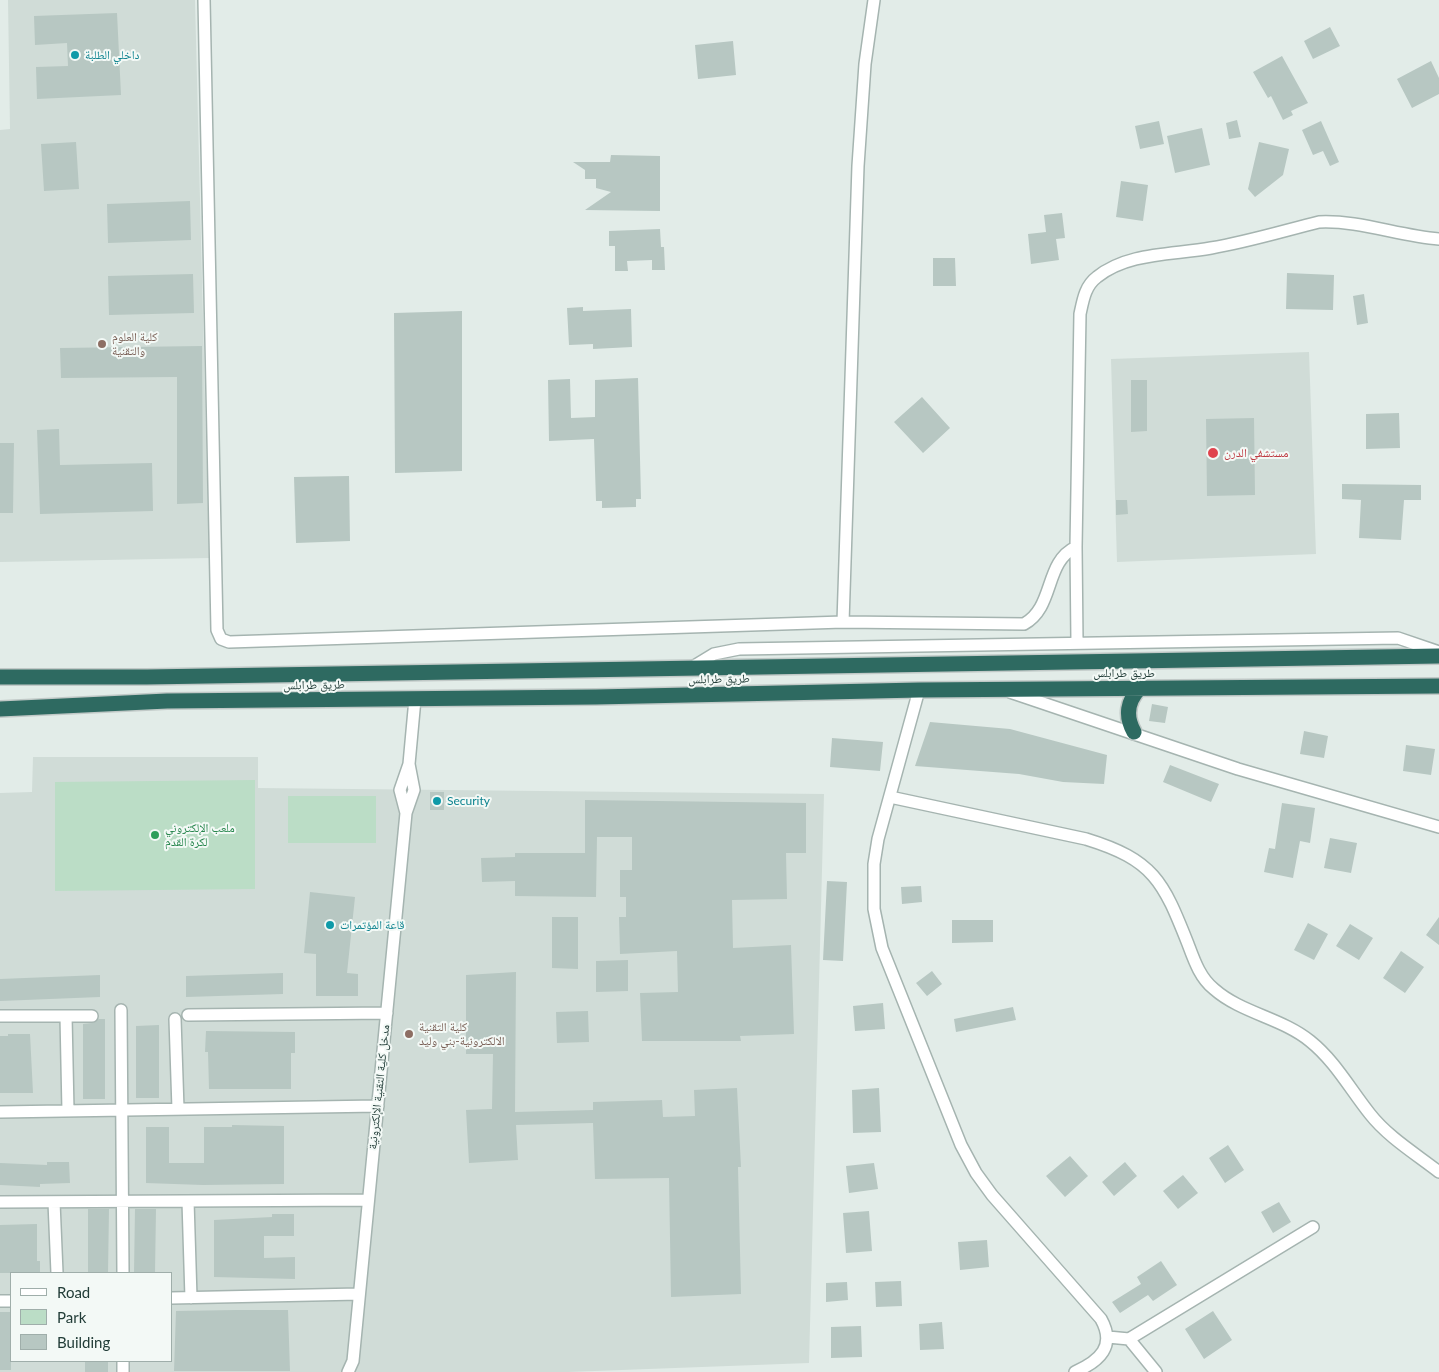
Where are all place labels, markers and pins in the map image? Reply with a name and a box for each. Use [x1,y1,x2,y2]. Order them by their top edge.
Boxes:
place label: داخلي الطلبة [85,48,140,62]
marker: داخلي الطلبة [69,49,81,61]
place label: كلية العلوم والتقنية [112,330,158,358]
marker: كلية العلوم والتقنية [96,338,108,350]
marker: مستشفي الدرن [1206,446,1220,460]
place label: مستشفي الدرن [1224,446,1288,460]
place label: Security [447,794,490,808]
marker: Security [431,795,443,807]
place label: ملعب الإلكتروني لكرة القدم [165,821,235,849]
marker: ملعب الإلكتروني لكرة القدم [149,829,161,841]
place label: قاعة المؤتمرات [340,918,405,932]
marker: قاعة المؤتمرات [324,919,336,931]
place label: كلية التقنية الالكترونية-بني وليد [419,1020,505,1048]
marker: كلية التقنية الالكترونية-بني وليد [403,1028,415,1040]

